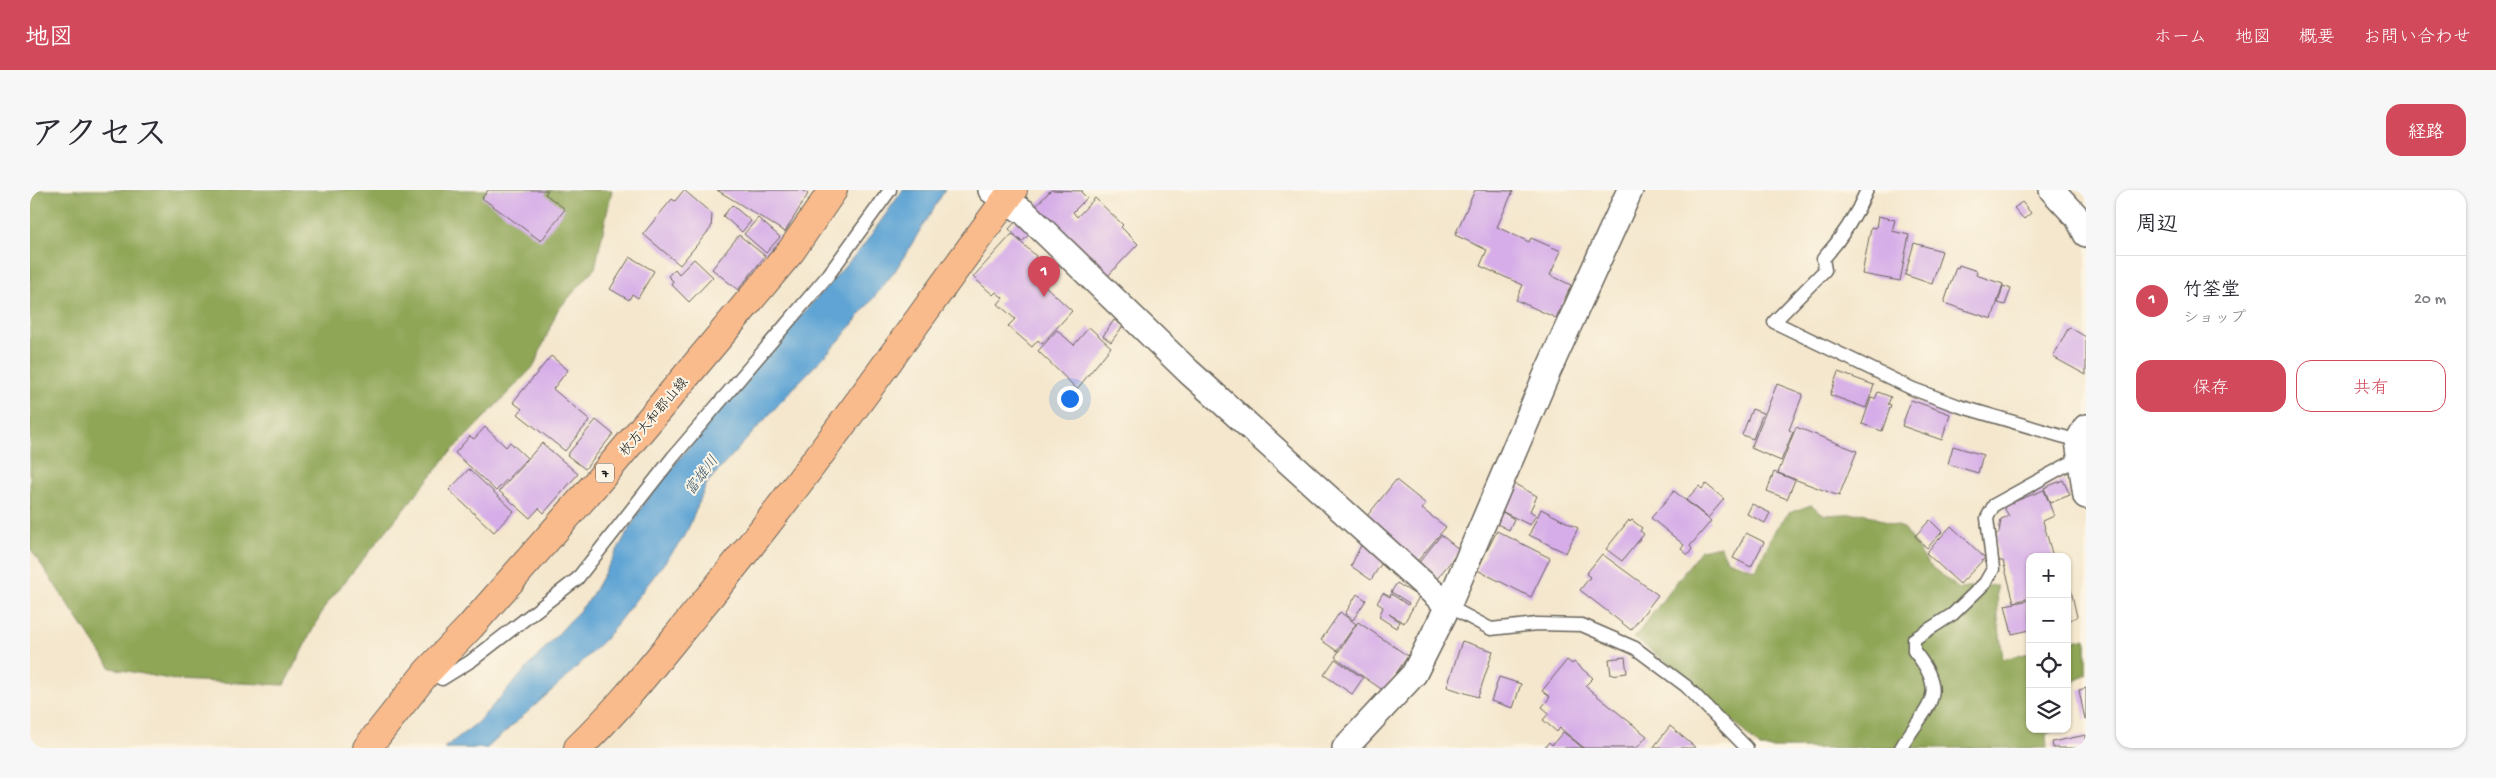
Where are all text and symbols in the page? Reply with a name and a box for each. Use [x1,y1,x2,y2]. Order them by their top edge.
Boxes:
text: 地図 [25,25,73,54]
text: ホーム [2154,28,2207,49]
text: 地図 [2235,28,2271,49]
text: 概要 [2299,28,2335,49]
text: お問い合わせ [2363,28,2471,49]
button: 経路 [2386,104,2466,156]
text: アクセス [30,117,168,158]
text: 周辺 [2136,214,2178,239]
pin: 1 [1028,256,1060,297]
text: 竹筌堂 [2183,280,2240,303]
text: 1 [2149,291,2155,310]
text: 20 m [2414,291,2446,310]
text: ショップ [2183,310,2246,329]
button: 保存 [2136,360,2286,412]
button: 共有 [2296,360,2446,412]
street label: 枚方大和郡山線 [617,375,693,461]
your location [1057,386,1083,412]
water label: 富雄川 [681,452,723,500]
road number: 7 [596,464,614,482]
map controls [2026,553,2071,733]
button: + [2026,553,2071,598]
button: − [2026,598,2071,643]
button: locate [2026,643,2071,688]
button: layers [2026,688,2071,733]

